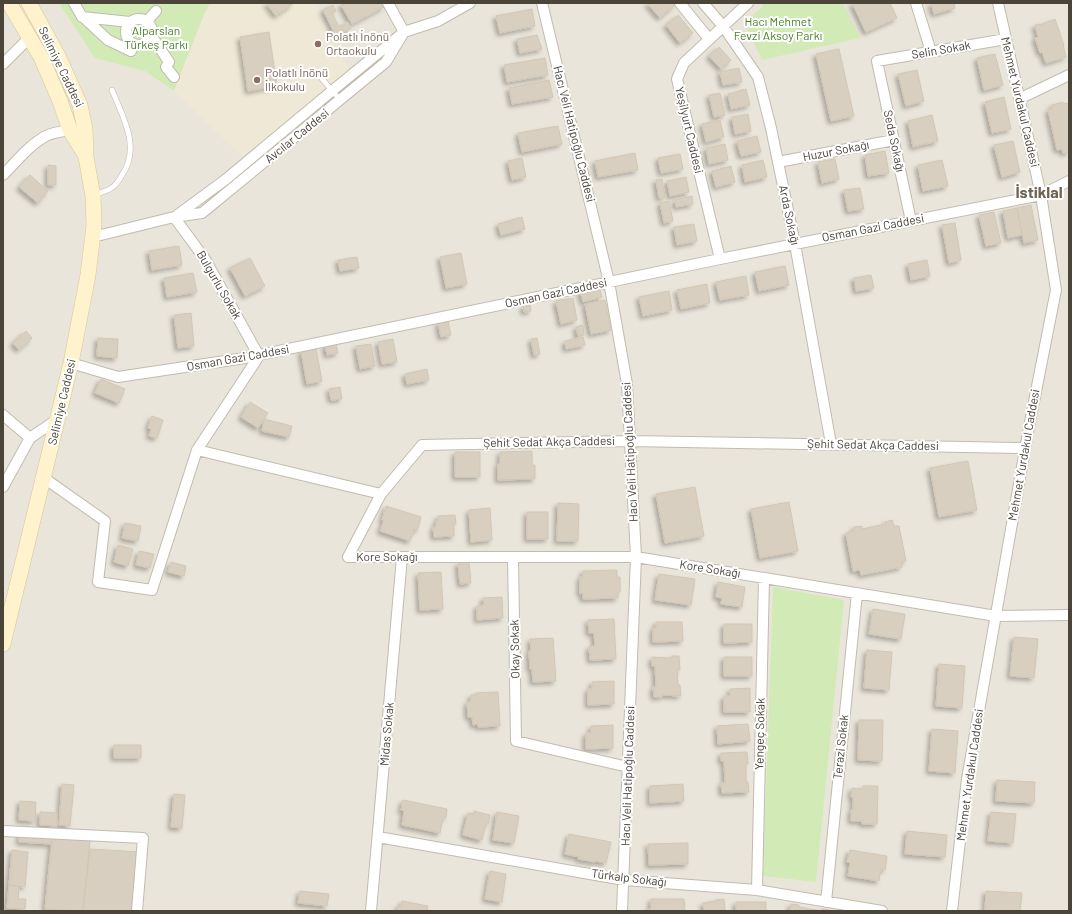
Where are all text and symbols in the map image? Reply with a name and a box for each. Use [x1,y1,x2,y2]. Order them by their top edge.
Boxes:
park label: Hacı Mehmet Fevzi Aksoy Parkı [734,14,822,42]
park label: Alparslan Türkeş Parkı [124,23,188,51]
street label: Selimiye Caddesi [36,24,87,109]
place label: Polatlı İnönü Ortaokulu [326,29,389,57]
street label: Mehmet Yurdakul Caddesi [999,35,1043,168]
street label: Selin Sokak [910,37,971,61]
marker: Polatlı İnönü Ortaokulu [313,39,323,49]
street label: Hacı Veli Hatipoğlu Caddesi [551,64,599,204]
place label: Polatlı İnönü İlkokulu [265,65,328,93]
marker: Polatlı İnönü İlkokulu [252,75,262,85]
street label: Yeşilyurt Caddesi [673,85,707,175]
street label: Avcılar Caddesi [261,105,331,165]
street label: Seda Sokağı [882,109,908,173]
street label: Huzur Sokağı [801,137,870,163]
district label: İstiklal [1015,182,1063,201]
street label: Arda Sokağı [777,183,803,246]
street label: Osman Gazi Caddesi [820,210,925,244]
street label: Bulgurlu Sokak [195,248,245,321]
street label: Osman Gazi Caddesi [504,274,608,310]
street label: Osman Gazi Caddesi [185,341,290,373]
street label: Selimiye Caddesi [44,357,78,446]
street label: Hacı Veli Hatipoğlu Caddesi [618,382,640,522]
street label: Mehmet Yurdakul Caddesi [1005,388,1041,522]
street label: Şehit Sedat Akça Caddesi [483,433,615,449]
street label: Şehit Sedat Akça Caddesi [807,436,939,452]
street label: Kore Sokağı [356,549,418,563]
street label: Kore Sokağı [679,556,742,580]
street label: Okay Sokak [506,619,522,679]
street label: Yengeç Sokak [751,698,767,770]
street label: Midas Sokak [376,701,396,766]
street label: Hacı Veli Hatipoğlu Caddesi [618,706,636,846]
street label: Mehmet Yurdakul Caddesi [953,708,985,842]
street label: Terazi Sokak [830,714,850,780]
street label: Türkalp Sokağı [591,865,667,889]

